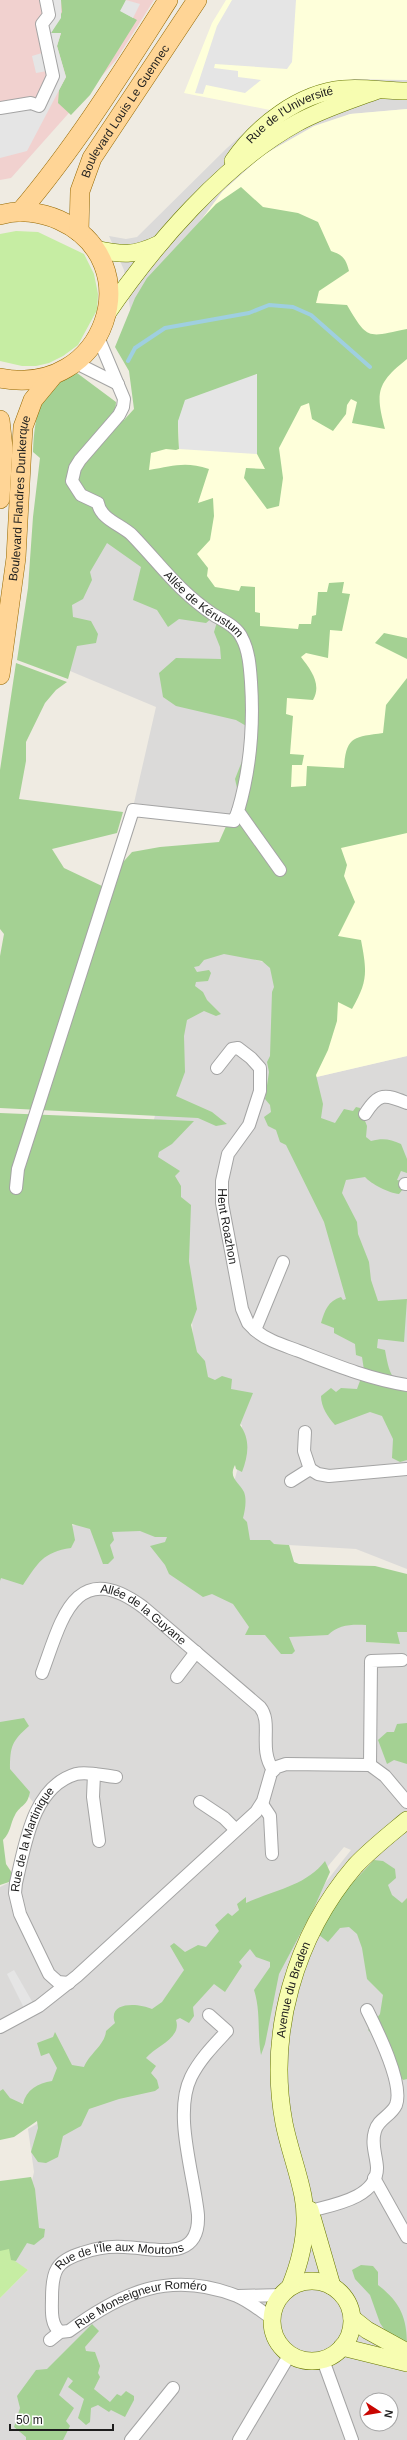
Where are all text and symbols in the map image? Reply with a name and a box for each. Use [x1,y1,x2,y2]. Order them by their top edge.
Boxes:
street label: Boulevard Louis Le Guennec [78,42,172,180]
street label: Rue de l'Université [243,83,335,146]
street label: Boulevard Flandres Dunkerque [6,413,34,582]
street label: Allée de Kérustum [161,568,246,640]
street label: Hent Roazhon [215,1188,240,1265]
street label: Allée de la Guyane [100,1581,189,1648]
street label: Rue de la Martinique [8,1784,57,1892]
street label: Avenue du Braden [274,1939,313,2039]
street label: Rue de l'Île aux Moutons [52,2240,186,2273]
street label: Rue Monseigneur Roméro [72,2278,209,2332]
north arrow [359,2392,399,2432]
scale bar [10,2406,113,2432]
text: N [382,2409,395,2419]
text: 50 m [16,2413,43,2427]

